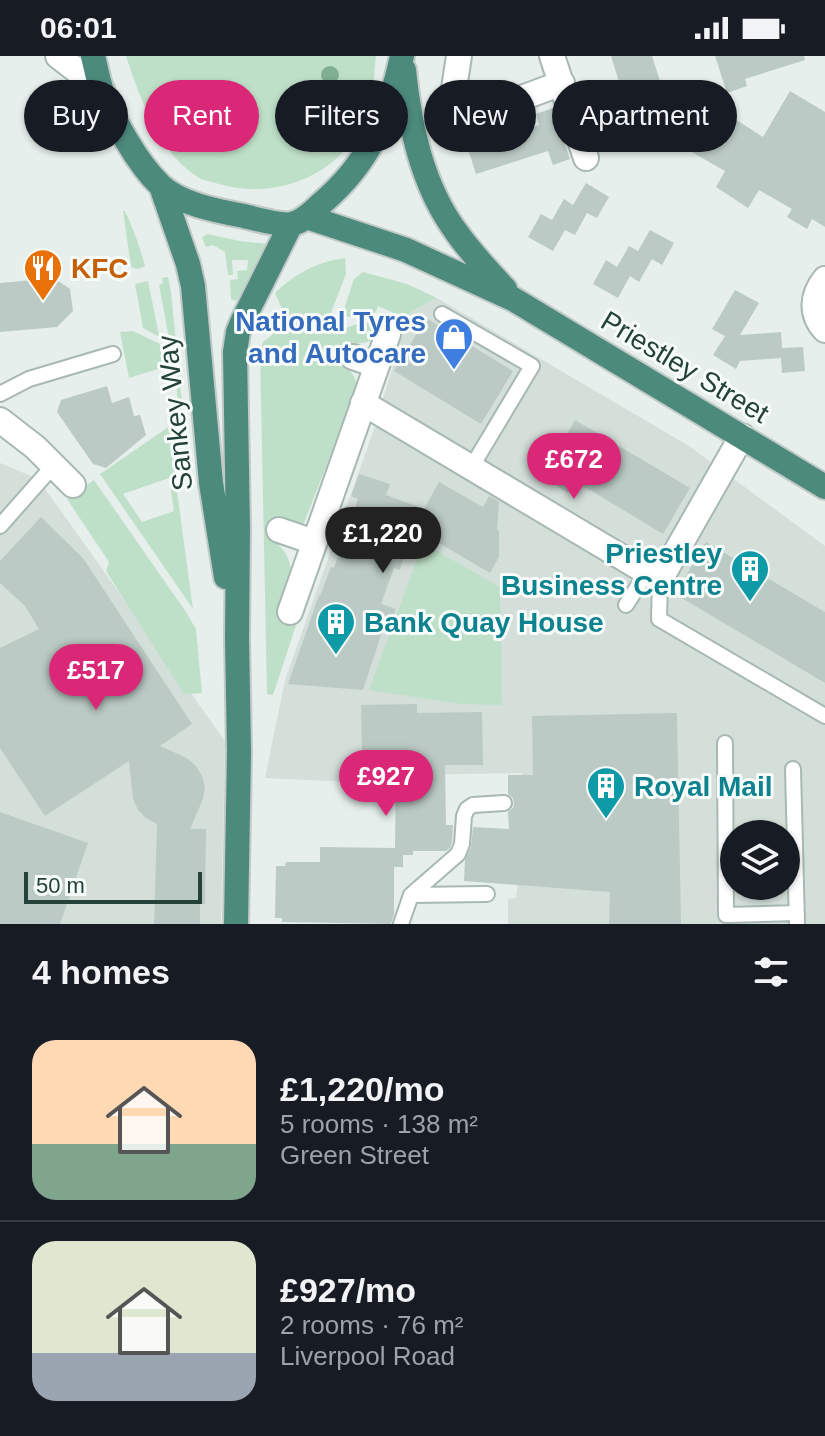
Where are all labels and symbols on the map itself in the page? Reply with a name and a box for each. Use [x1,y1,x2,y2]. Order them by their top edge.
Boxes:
restaurant icon: KFC [22,247,64,302]
place label: KFC [71,253,129,284]
street label: Priestley Street [596,305,775,429]
place label: National Tyres and Autocare [235,306,426,369]
shop icon: National Tyres and Autocare [433,316,475,371]
street label: Sankey Way [151,334,199,492]
pin: £672 [527,433,621,501]
pin: £1,220 [318,507,448,575]
place label: Priestley Business Centre [501,538,722,601]
building icon: Priestley Business Centre [729,548,771,603]
building icon: Bank Quay House [315,601,357,656]
place label: Bank Quay House [364,607,604,638]
pin: £517 [49,644,143,712]
pin: £927 [339,750,433,818]
building icon: Royal Mail [585,765,627,820]
place label: Royal Mail [634,771,772,802]
scale bar [24,868,202,904]

